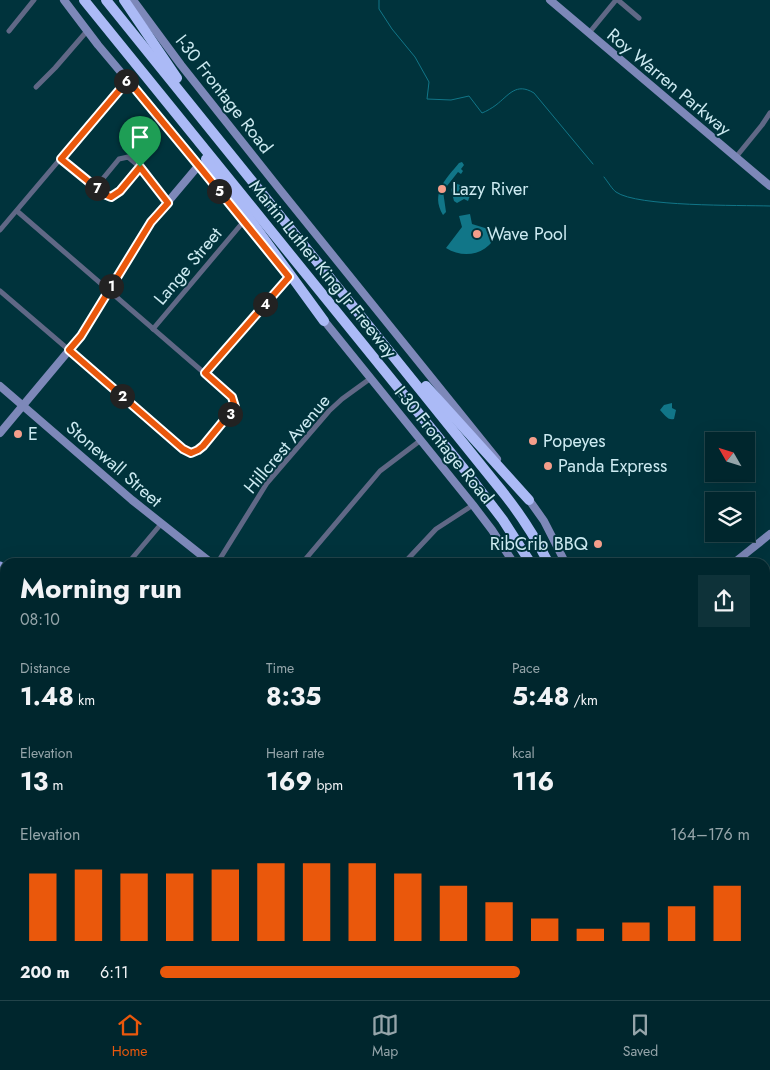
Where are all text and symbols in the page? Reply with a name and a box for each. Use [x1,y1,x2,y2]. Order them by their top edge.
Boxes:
street label: Roy Warren Parkway [601,22,737,142]
street label: I-30 Frontage Road [169,29,279,159]
pin: 6 [114,68,138,94]
text: 6 [122,71,131,91]
pin [119,116,161,167]
icon: arrive [126,123,154,151]
street label: Martin Luther King Jr Freeway [243,174,403,364]
pin: 7 [84,176,110,200]
place label: Lazy River [452,176,529,202]
text: 7 [93,178,102,198]
pin: 5 [206,178,232,204]
text: 5 [215,181,224,201]
marker: Lazy River [436,183,448,195]
street label: Lange Street [148,221,229,310]
place label: Wave Pool [487,221,567,247]
marker: Wave Pool [471,228,483,240]
pin: 1 [98,274,124,298]
text: 1 [108,276,115,296]
pin: 4 [252,292,278,316]
text: 4 [261,294,270,314]
street label: I-30 Frontage Road [388,381,500,509]
pin: 2 [110,384,134,408]
text: 2 [118,386,127,406]
street label: Hillcrest Avenue [238,389,336,499]
pin: 3 [218,402,242,426]
text: 3 [226,404,235,424]
street label: Stonewall Street [60,415,168,514]
place label: E [28,421,38,447]
marker: E [12,428,24,440]
place label: Popeyes [543,428,606,454]
north arrow [705,432,755,482]
map controls [705,432,755,542]
marker: Popeyes [527,435,539,447]
place label: Panda Express [558,453,667,479]
marker: Panda Express [542,460,554,472]
button: layers [705,492,755,542]
place label: RibCrib BBQ [490,531,589,557]
marker: RibCrib BBQ [592,538,604,550]
text: Morning run [20,568,182,609]
button: share [698,575,750,627]
text: 08:10 [20,608,60,631]
text: Distance [20,658,70,678]
text: Time [266,658,294,678]
text: Pace [512,658,540,678]
text: 1.48 [20,678,74,714]
text: 8:35 [266,678,321,714]
text: 5:48 [512,678,569,714]
text: km [74,690,95,710]
text: /km [569,690,598,710]
text: Elevation [20,743,73,763]
text: Heart rate [266,743,324,763]
text: kcal [512,743,535,763]
text: 13 [20,763,48,799]
text: 169 [266,763,312,799]
text: 116 [512,763,554,799]
text: m [48,775,63,795]
text: bpm [312,775,343,795]
text: Elevation [20,823,80,846]
text: 164–176 m [670,823,750,846]
text: 200 m [20,961,70,984]
text: 6:11 [100,961,128,984]
tab: Home [112,1011,148,1061]
tab: Map [371,1011,399,1061]
tab: Saved [623,1011,658,1061]

